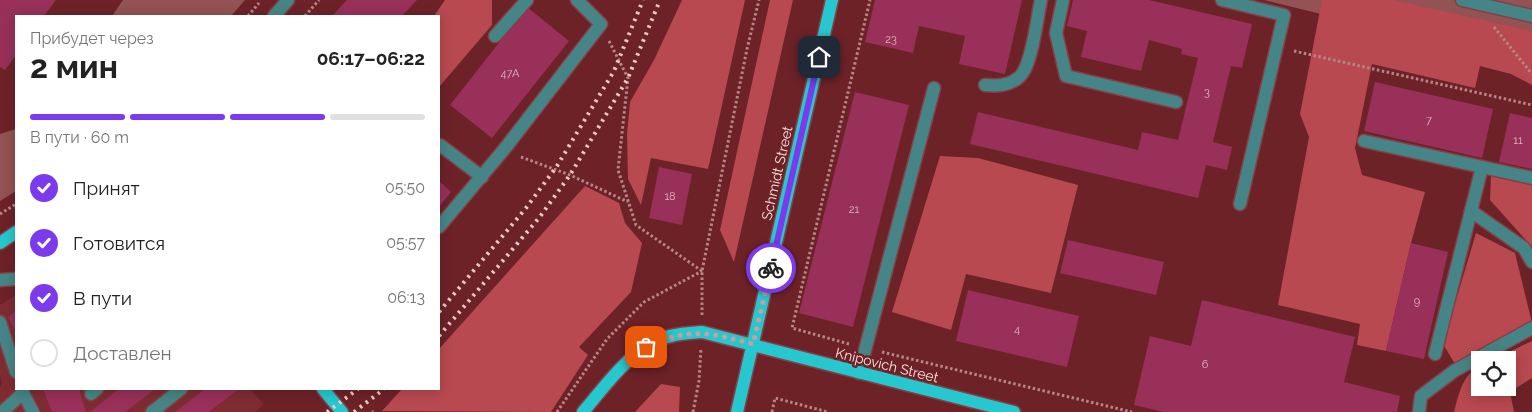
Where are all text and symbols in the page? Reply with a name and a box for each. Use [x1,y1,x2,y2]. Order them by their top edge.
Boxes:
text: Прибудет через [30,29,154,48]
house number: 23 [885,33,897,46]
pin [798,36,840,78]
icon: home [805,43,833,71]
text: 06:17–06:22 [317,47,425,69]
text: 2 мин [30,48,118,85]
house number: 47А [501,67,520,80]
house number: 3 [1204,86,1210,99]
house number: 7 [1426,114,1432,127]
street label: Schmidt Street [758,124,796,222]
text: В пути · 60 m [30,128,129,147]
house number: 11 [1513,134,1523,147]
icon: check [30,174,58,202]
text: Принят [73,177,140,199]
text: 05:50 [385,178,425,197]
house number: 18 [664,190,676,203]
house number: 21 [849,203,860,216]
icon: check [30,229,58,257]
text: Готовится [73,232,165,254]
text: 05:57 [386,233,425,252]
courier [746,243,796,293]
icon: bike [757,254,785,282]
icon: check [30,284,58,312]
text: В пути [73,287,132,309]
text: 06:13 [387,288,425,307]
house number: 9 [1414,295,1420,308]
house number: 4 [1014,323,1020,336]
pin [625,326,667,368]
icon: bag [632,333,660,361]
text: Доставлен [73,342,172,364]
street label: Knipovich Street [834,344,940,386]
map controls [1471,351,1516,396]
button: locate [1471,351,1516,396]
house number: 6 [1202,358,1209,371]

